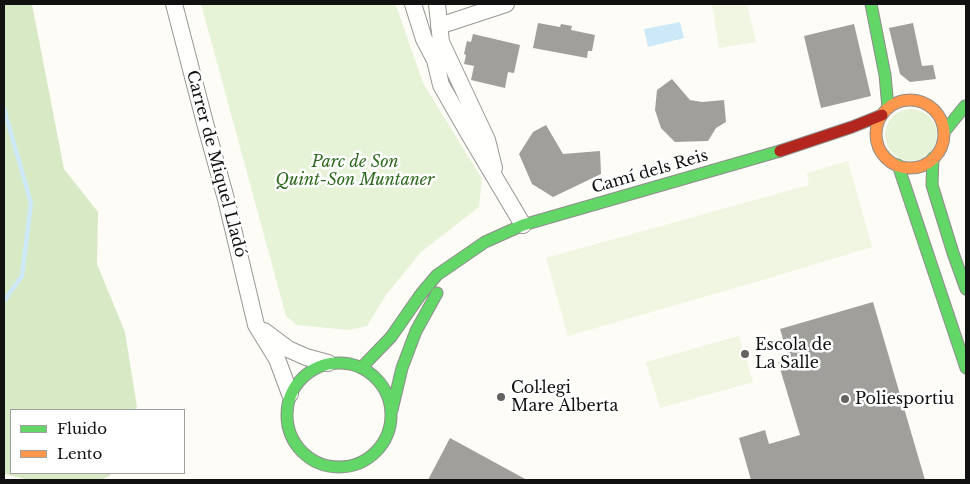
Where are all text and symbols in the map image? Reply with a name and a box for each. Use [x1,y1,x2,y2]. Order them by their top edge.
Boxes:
street label: Carrer de Miquel Lladó [182,68,250,260]
street label: Camí dels Reis [590,146,710,198]
park label: Parc de Son Quint-Son Muntaner [276,152,434,190]
place label: Escola de La Salle [755,335,832,373]
marker: Escola de La Salle [739,348,751,360]
place label: Col·legi Mare Alberta [511,378,618,416]
place label: Poliesportiu [855,389,954,409]
marker: Col·legi Mare Alberta [495,391,507,403]
marker: Poliesportiu [839,393,851,405]
legend [10,409,185,474]
text: Fluido [57,419,107,438]
text: Lento [57,444,102,463]

